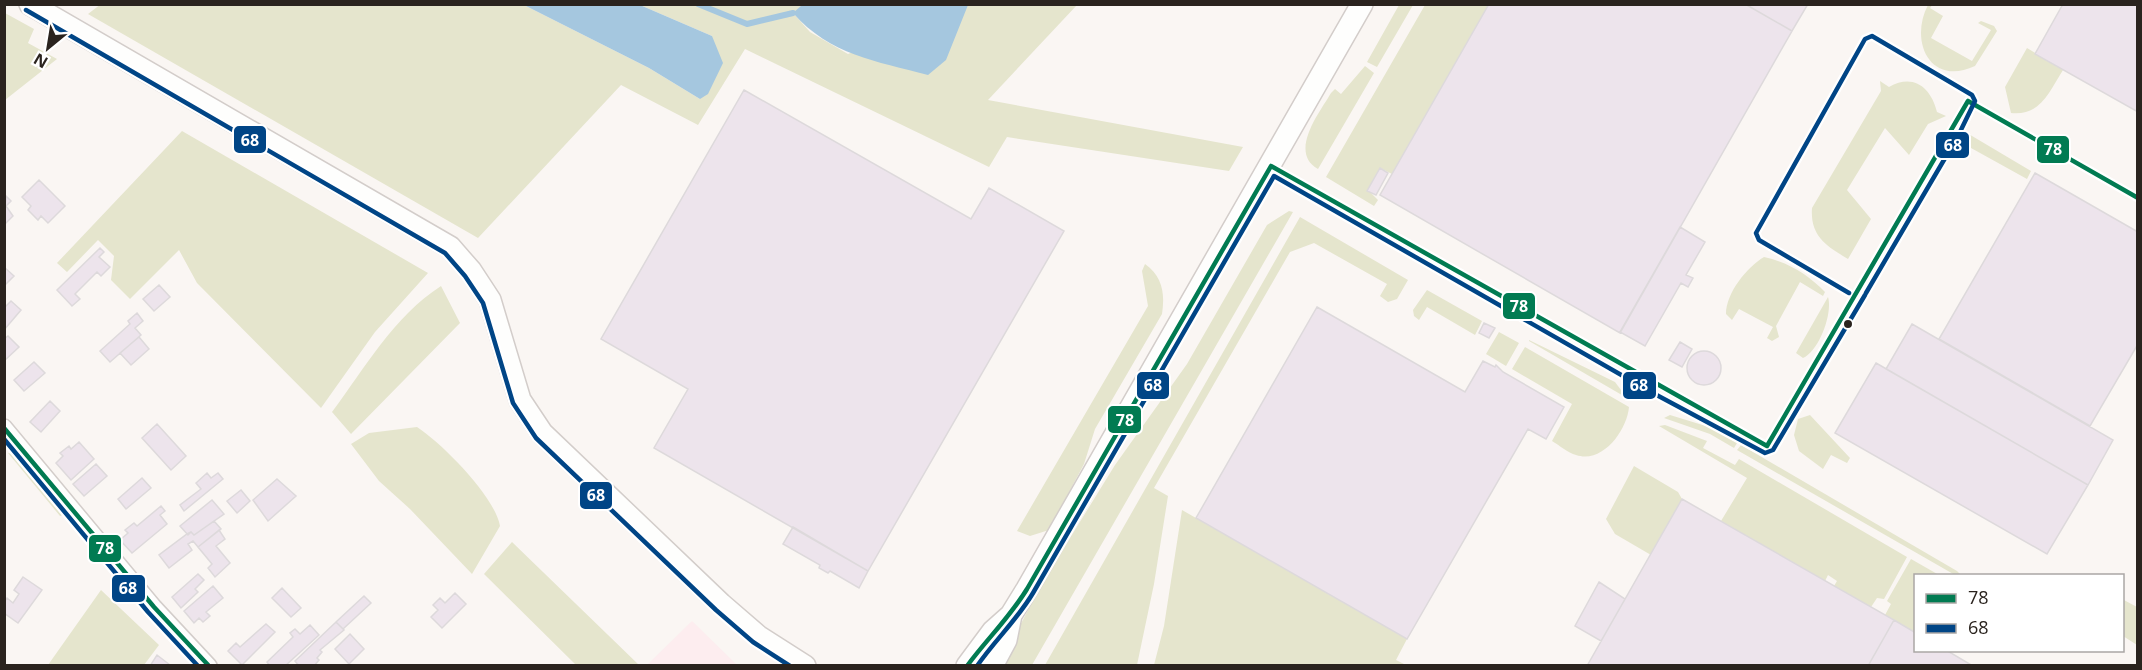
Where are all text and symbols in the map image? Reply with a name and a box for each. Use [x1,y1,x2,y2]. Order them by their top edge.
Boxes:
north arrow [18,18,78,78]
text: N [29,48,52,74]
line badge: 68 [233,125,267,154]
text: 68 [241,129,259,151]
line badge: 68 [1935,131,1970,159]
text: 68 [1944,134,1962,156]
line badge: 78 [2036,135,2070,164]
text: 78 [2044,138,2062,160]
line badge: 78 [1502,292,1536,320]
text: 78 [1510,295,1528,317]
unlabelled marker [1842,318,1854,330]
line badge: 68 [1136,371,1170,400]
line badge: 68 [1622,371,1657,400]
text: 68 [1144,374,1162,396]
text: 68 [1630,374,1648,396]
line badge: 78 [1107,405,1142,434]
text: 78 [1116,409,1134,431]
line badge: 68 [579,481,613,510]
text: 68 [587,484,605,506]
line badge: 78 [88,534,122,563]
text: 78 [96,537,114,559]
line badge: 68 [111,574,146,603]
legend [1914,574,2124,652]
text: 68 [119,577,137,599]
text: 78 [1968,585,1989,609]
text: 68 [1968,615,1989,639]

